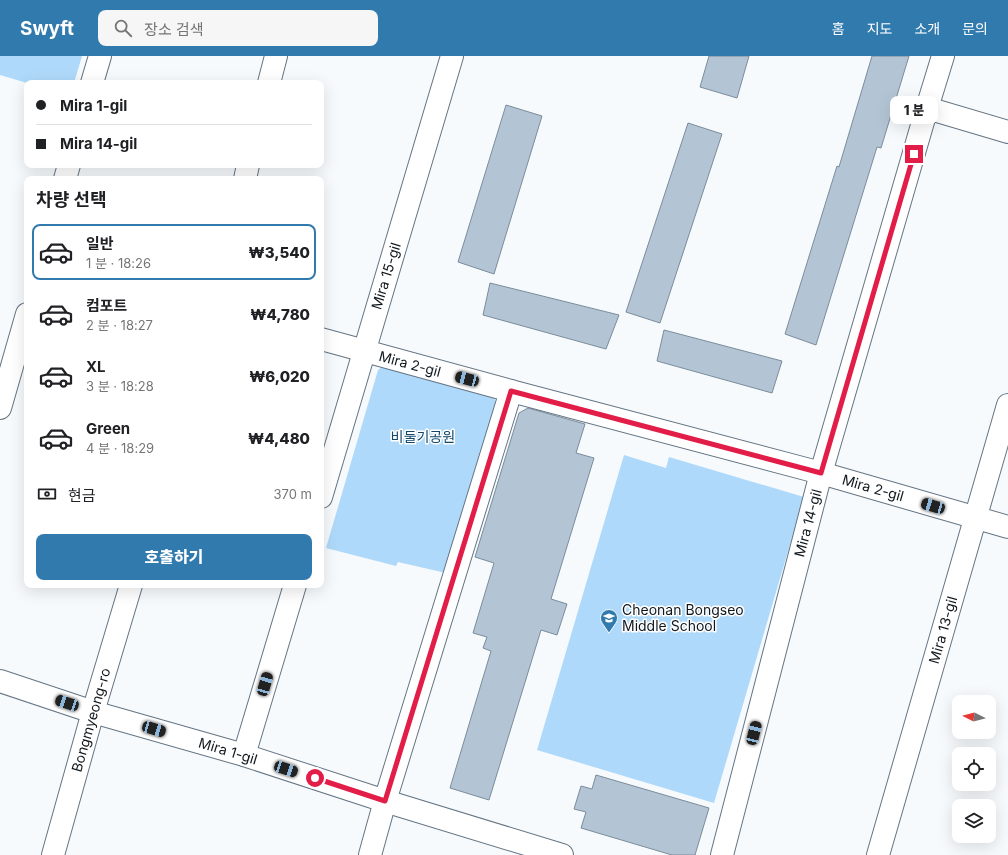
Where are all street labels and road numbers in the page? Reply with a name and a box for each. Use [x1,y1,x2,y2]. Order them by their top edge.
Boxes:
street label: Mira 15-gil [367,240,404,311]
street label: Mira 2-gil [377,347,443,380]
street label: Mira 2-gil [840,471,906,504]
street label: Mira 14-gil [790,487,825,559]
street label: Mira 13-gil [925,594,960,665]
street label: Bongmyeong-ro [68,666,113,774]
street label: Mira 1-gil [197,734,260,768]

